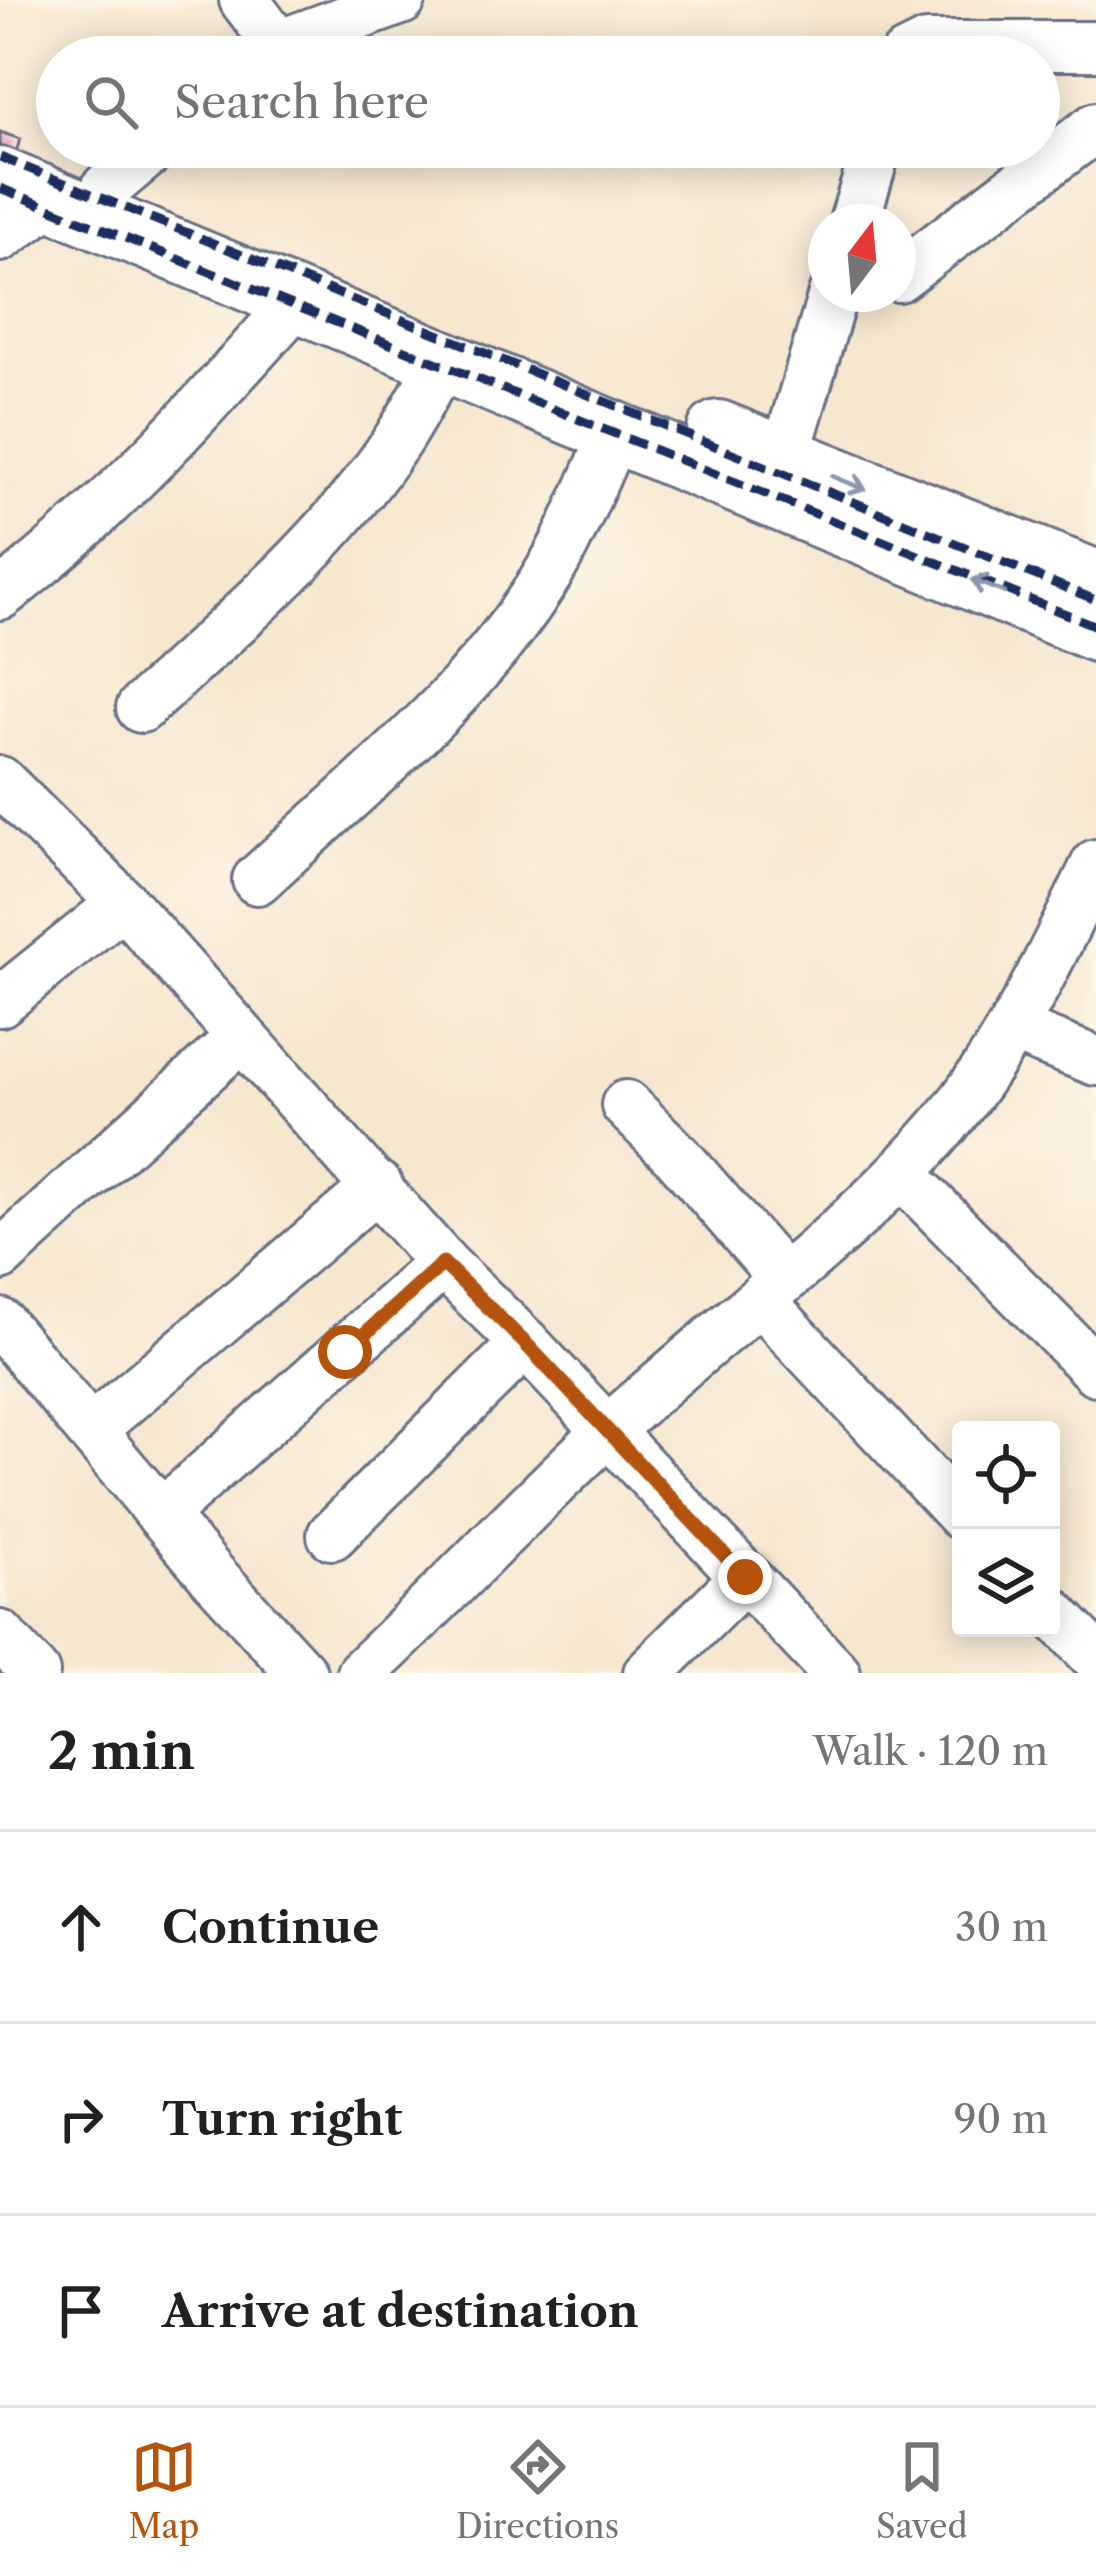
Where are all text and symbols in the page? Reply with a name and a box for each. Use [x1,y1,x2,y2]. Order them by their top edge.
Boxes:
search box [36,36,1060,168]
icon: search [78,69,144,135]
text: Search here [174,74,429,130]
north arrow [808,204,916,312]
one-way arrow [830,474,867,495]
one-way arrow [970,574,1007,595]
route start [318,1325,372,1379]
map controls [952,1421,1060,1637]
button: locate [952,1421,1060,1529]
button: layers [952,1529,1060,1637]
route end [718,1550,772,1604]
text: 2 min [48,1720,195,1782]
text: Walk · 120 m [813,1727,1048,1775]
icon: ahead [48,1894,114,1960]
text: Continue [162,1899,379,1955]
text: 30 m [955,1903,1048,1951]
icon: right [48,2086,114,2152]
text: Turn right [162,2091,402,2147]
text: 90 m [954,2095,1048,2143]
icon: arrive [48,2278,114,2344]
text: Arrive at destination [162,2283,639,2339]
tab: Map [128,2434,199,2547]
tab: Directions [456,2434,619,2547]
tab: Saved [876,2434,968,2547]

